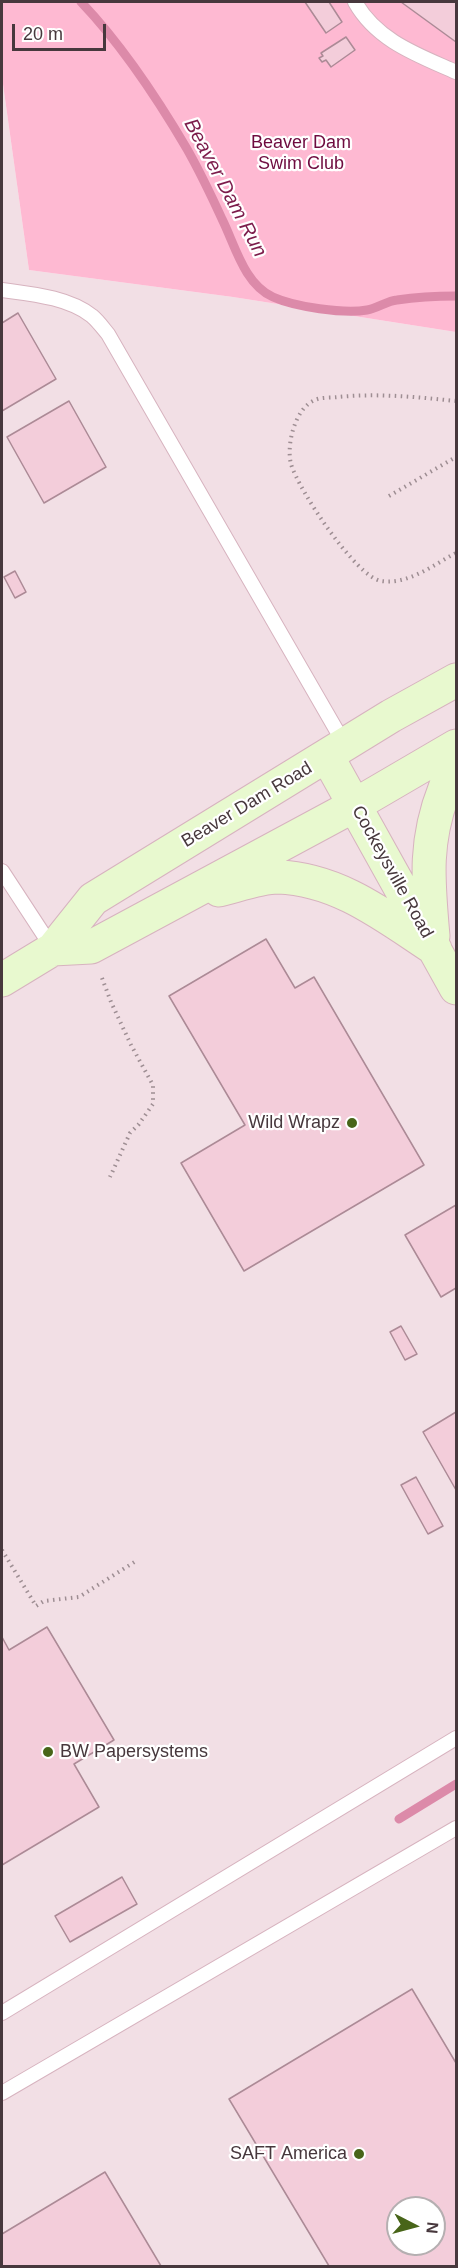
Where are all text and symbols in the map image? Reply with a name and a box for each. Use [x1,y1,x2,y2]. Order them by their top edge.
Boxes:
scale bar [15,12,110,50]
text: 20 m [23,24,63,44]
water label: Beaver Dam Run [178,115,272,261]
park label: Beaver Dam Swim Club [251,132,351,174]
street label: Beaver Dam Road [178,758,316,852]
street label: Cockeysville Road [347,802,437,942]
place label: Wild Wrapz [248,1112,340,1134]
marker: Wild Wrapz [345,1116,359,1130]
place label: BW Papersystems [60,1741,208,1763]
marker: BW Papersystems [41,1745,55,1759]
place label: SAFT America [230,2143,347,2165]
marker: SAFT America [352,2147,366,2161]
north arrow [386,2196,446,2256]
text: N [423,2221,441,2234]

